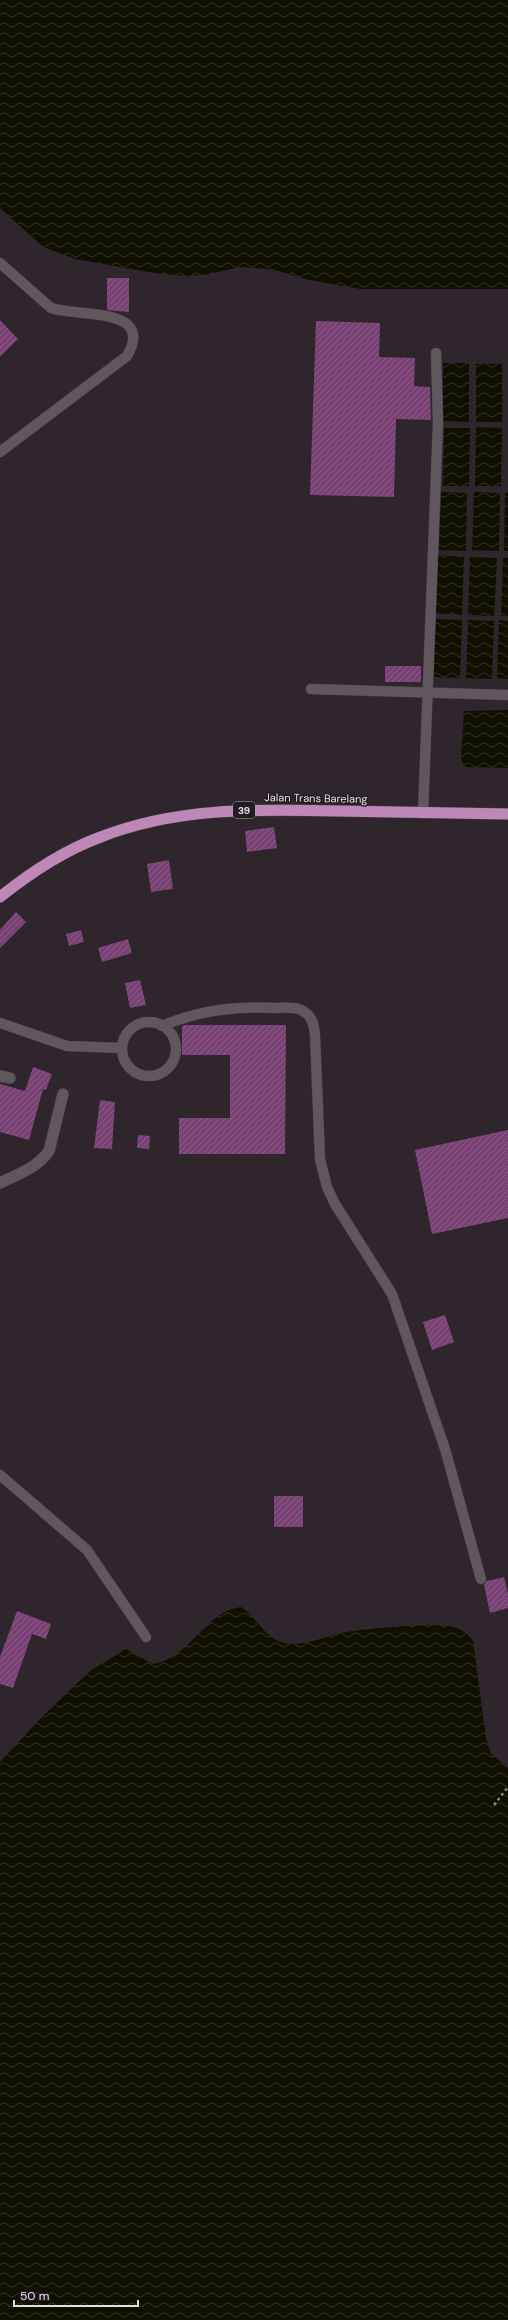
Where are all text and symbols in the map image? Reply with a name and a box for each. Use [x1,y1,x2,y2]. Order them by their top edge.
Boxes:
street label: Jalan Trans Barelang [264,790,368,806]
road number: 39 [233,802,255,818]
scale bar [14,2282,138,2308]
text: 50 m [20,2288,49,2304]

